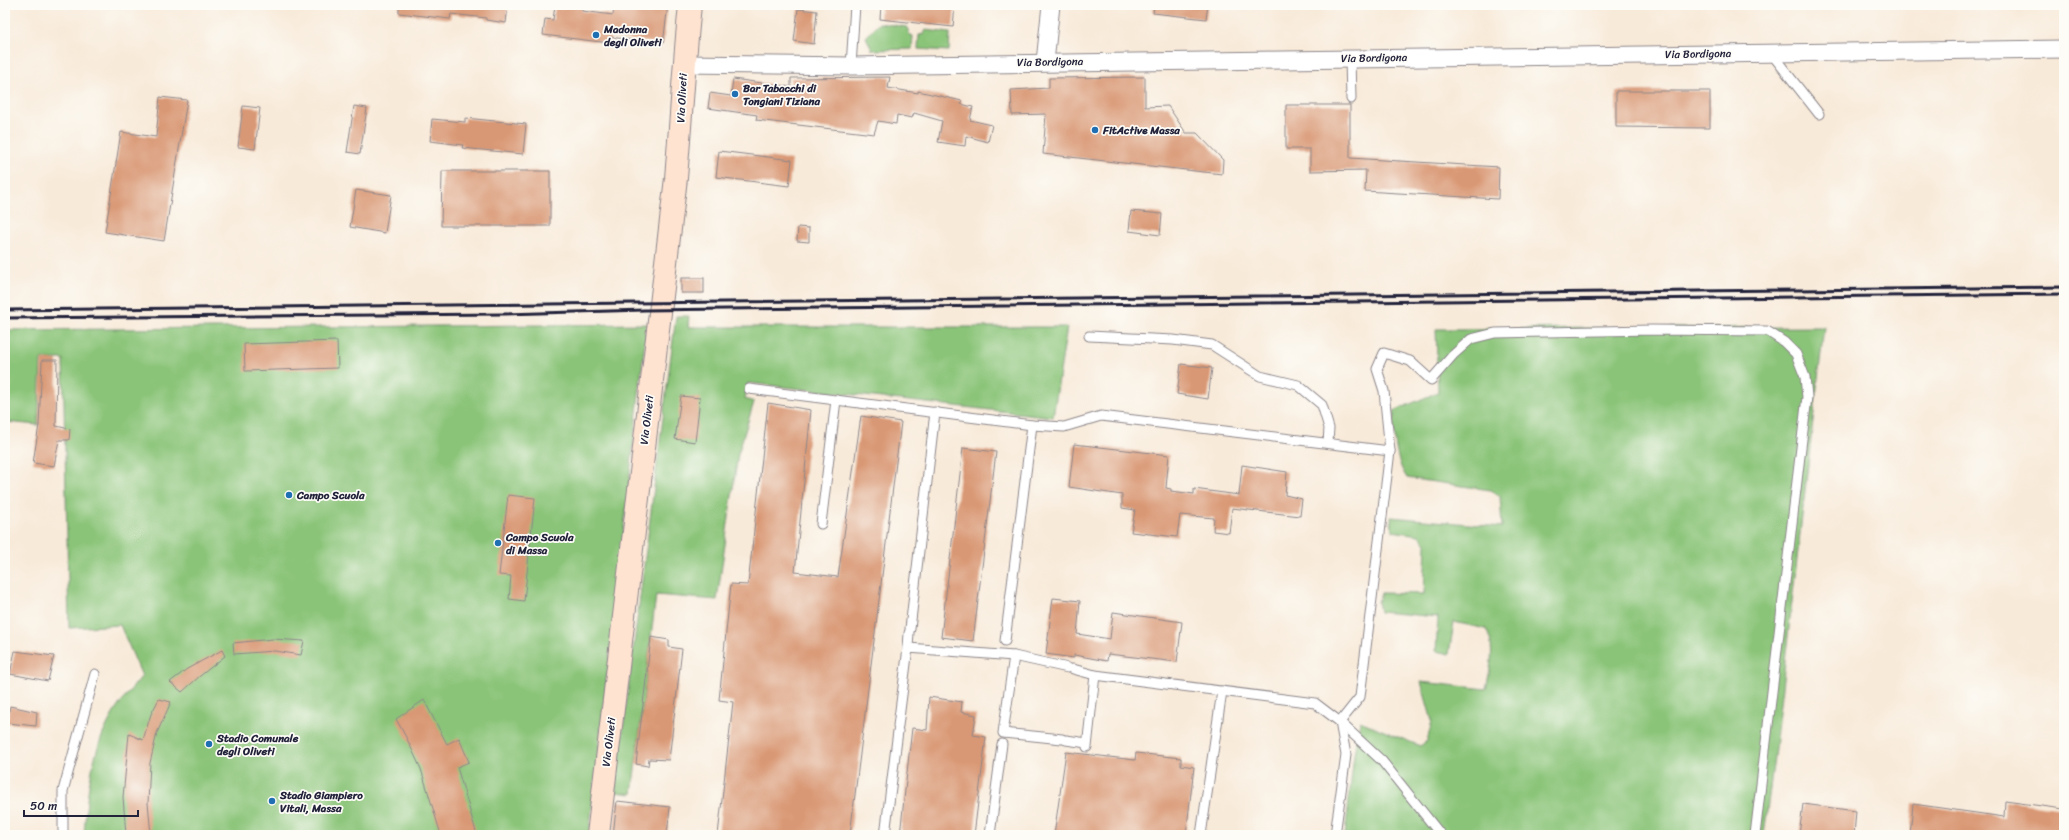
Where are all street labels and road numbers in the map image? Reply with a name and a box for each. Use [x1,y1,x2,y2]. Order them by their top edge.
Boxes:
street label: Via Bordigona [1665,44,1732,64]
street label: Via Bordigona [1341,48,1408,68]
street label: Via Bordigona [1017,52,1084,72]
street label: Via Oliveti [671,72,693,123]
street label: Via Oliveti [635,393,660,446]
street label: Via Oliveti [597,715,622,768]

